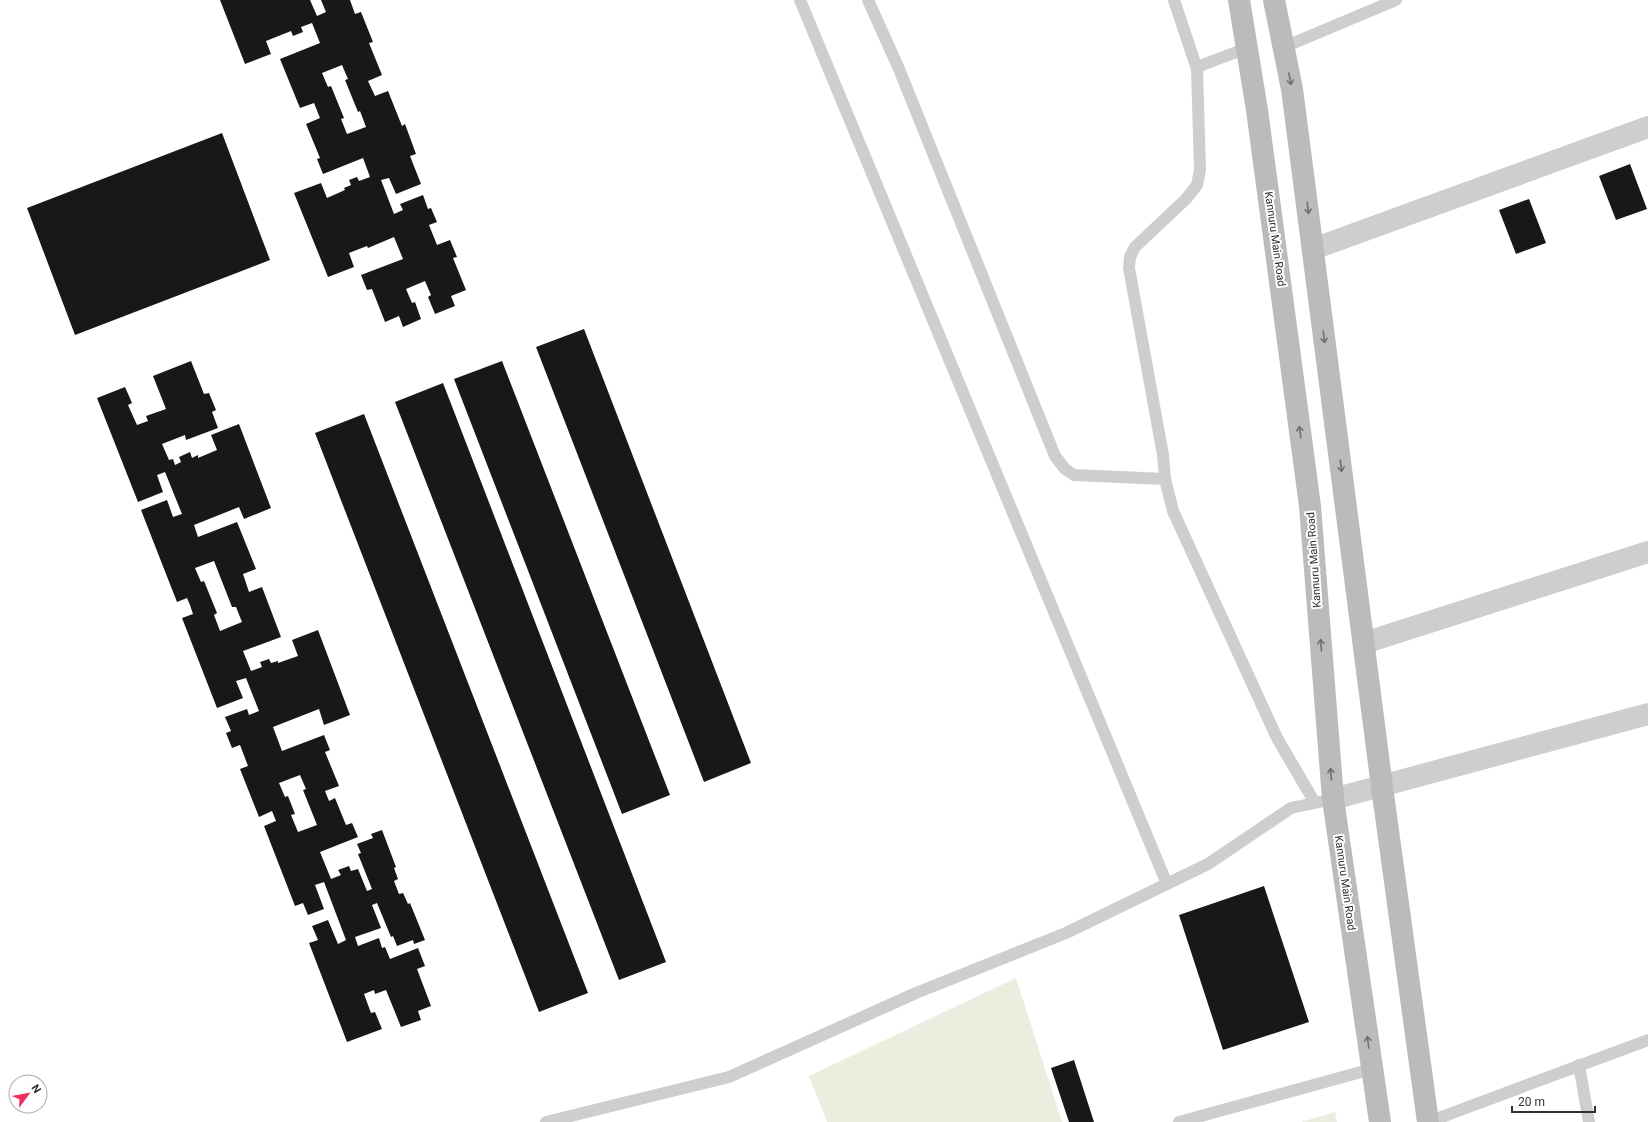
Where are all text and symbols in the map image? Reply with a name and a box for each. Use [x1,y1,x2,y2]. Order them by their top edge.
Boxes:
one-way arrow [1287,72,1295,85]
street label: Kannuru Main Road [1262,191,1288,287]
one-way arrow [1304,201,1311,214]
one-way arrow [1320,330,1328,343]
one-way arrow [1296,426,1304,439]
one-way arrow [1337,459,1345,472]
street label: Kannuru Main Road [1304,512,1324,608]
one-way arrow [1317,639,1324,652]
one-way arrow [1327,768,1334,781]
street label: Kannuru Main Road [1332,835,1358,931]
one-way arrow [1364,1036,1372,1049]
north arrow [8,1074,48,1114]
text: N [28,1082,44,1096]
scale bar [1512,1088,1595,1114]
text: 20 m [1518,1095,1545,1109]

